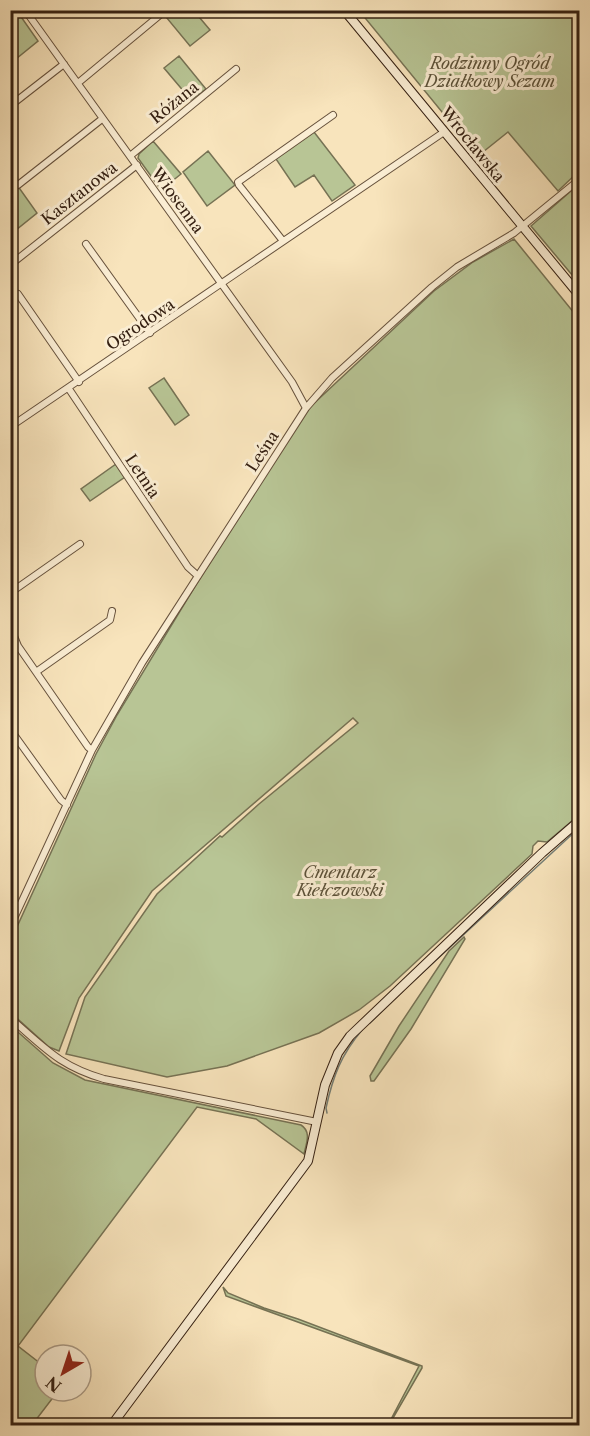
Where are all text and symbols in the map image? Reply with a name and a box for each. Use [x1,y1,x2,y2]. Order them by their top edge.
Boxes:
park label: Rodzinny Ogród Działkowy Sezam [423,53,555,91]
street label: Różana [146,76,203,128]
street label: Wrocławska [436,102,510,186]
street label: Kasztanowa [37,157,121,229]
street label: Wiosenna [147,162,209,237]
street label: Ogrodowa [102,293,179,354]
street label: Leśna [241,426,283,475]
street label: Letnia [121,450,165,502]
park label: Cmentarz Kiełczowski [295,862,385,900]
north arrow [33,1343,93,1403]
text: N [42,1372,65,1397]

